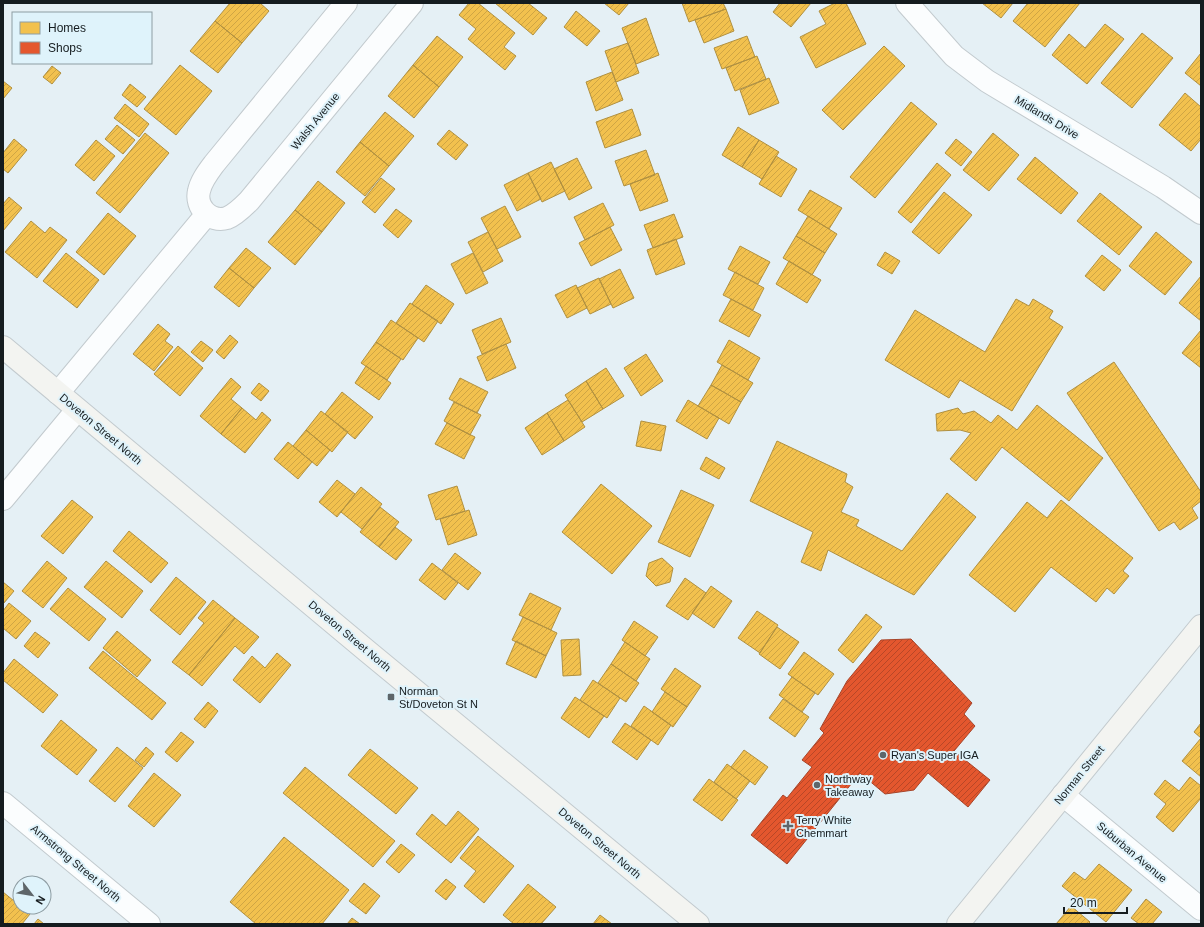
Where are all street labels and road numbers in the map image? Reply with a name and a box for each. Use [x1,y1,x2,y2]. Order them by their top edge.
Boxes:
street label: Walsh Avenue [288,90,342,152]
street label: Midlands Drive [1013,93,1081,141]
street label: Doveton Street North [58,391,144,467]
street label: Doveton Street North [307,598,393,674]
street label: Norman Street [1052,743,1106,807]
street label: Doveton Street North [557,805,643,881]
street label: Suburban Avenue [1095,819,1169,885]
street label: Armstrong Street North [28,822,124,904]

